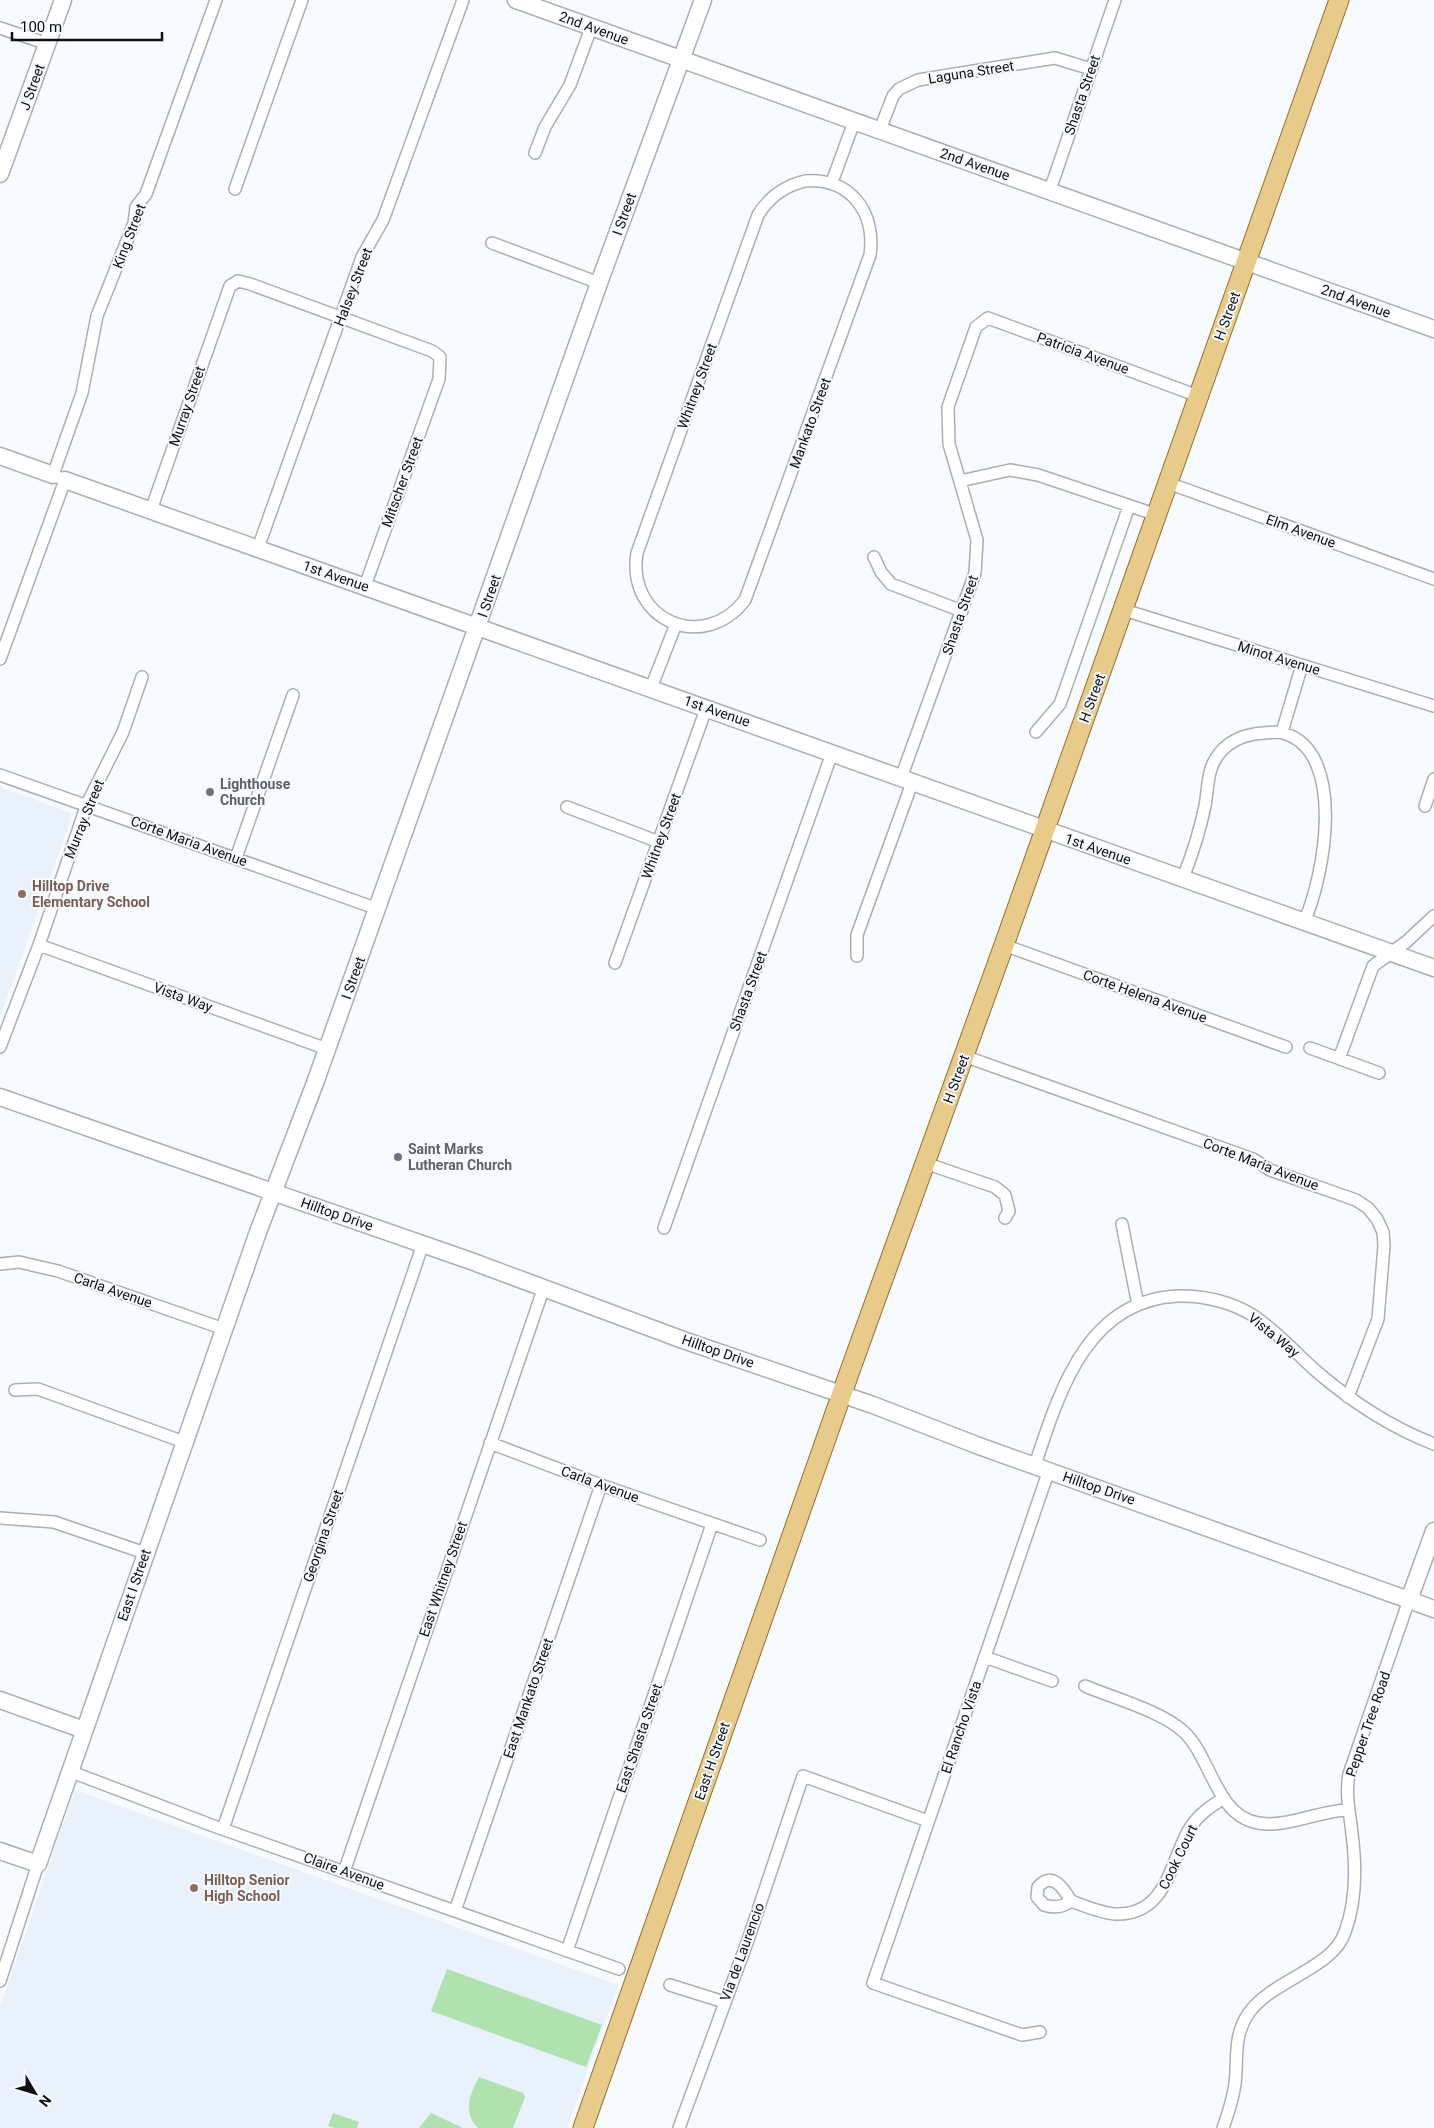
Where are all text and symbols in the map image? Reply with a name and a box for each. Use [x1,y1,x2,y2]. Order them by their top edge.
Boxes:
street label: 2nd Avenue [557,8,631,48]
scale bar [12,10,162,42]
text: 100 m [20,18,62,36]
street label: Shasta Street [1061,53,1103,137]
street label: Laguna Street [927,57,1015,87]
street label: J Street [16,61,48,112]
street label: 2nd Avenue [938,145,1012,183]
street label: I Street [609,190,639,238]
street label: King Street [109,201,149,271]
street label: Halsey Street [331,245,375,328]
street label: 2nd Avenue [1319,281,1393,321]
street label: H Street [1211,289,1243,342]
street label: Patricia Avenue [1035,329,1131,377]
street label: Whitney Street [674,340,720,431]
street label: Murray Street [166,363,208,448]
street label: Mankato Street [786,375,834,470]
street label: Mitscher Street [378,434,426,529]
street label: Elm Avenue [1264,511,1338,551]
street label: 1st Avenue [301,557,371,595]
street label: I Street [474,572,504,620]
street label: Shasta Street [939,573,981,657]
street label: Minot Avenue [1236,638,1322,678]
street label: H Street [1076,671,1108,724]
street label: 1st Avenue [682,692,752,730]
place label: Lighthouse Church [220,776,291,808]
street label: Murray Street [61,777,107,861]
marker: Lighthouse Church [204,786,216,798]
street label: Whitney Street [638,790,684,881]
street label: Corte Maria Avenue [129,813,249,869]
street label: 1st Avenue [1063,830,1133,868]
place label: Hilltop Drive Elementary School [32,878,150,910]
marker: Hilltop Drive Elementary School [16,888,28,900]
street label: Shasta Street [726,949,770,1033]
street label: I Street [338,954,368,1002]
street label: Corte Helena Avenue [1081,966,1209,1026]
street label: Vista Way [151,979,215,1015]
street label: H Street [940,1052,972,1105]
street label: Corte Maria Avenue [1201,1135,1321,1193]
place label: Saint Marks Lutheran Church [408,1141,512,1173]
marker: Saint Marks Lutheran Church [392,1151,404,1163]
street label: Hilltop Drive [299,1194,375,1234]
street label: Carla Avenue [72,1269,154,1311]
street label: Vista Way [1245,1309,1303,1361]
street label: Hilltop Drive [680,1331,756,1371]
street label: Carla Avenue [559,1463,641,1505]
street label: Hilltop Drive [1061,1468,1137,1508]
street label: Georgina Street [300,1487,346,1584]
street label: East Whitney Street [416,1519,470,1639]
street label: East I Street [114,1547,154,1623]
street label: East Mankato Street [500,1635,556,1760]
street label: Pepper Tree Road [1343,1669,1393,1779]
street label: El Rancho Vista [938,1679,984,1775]
street label: East Shasta Street [613,1681,665,1795]
street label: East H Street [691,1720,733,1802]
street label: Cook Court [1155,1822,1201,1892]
street label: Claire Avenue [301,1849,387,1893]
place label: Hilltop Senior High School [204,1872,290,1904]
marker: Hilltop Senior High School [188,1882,200,1894]
street label: Via de Laurencio [717,1901,767,2003]
north arrow [10,2068,60,2118]
text: N [36,2092,55,2110]

